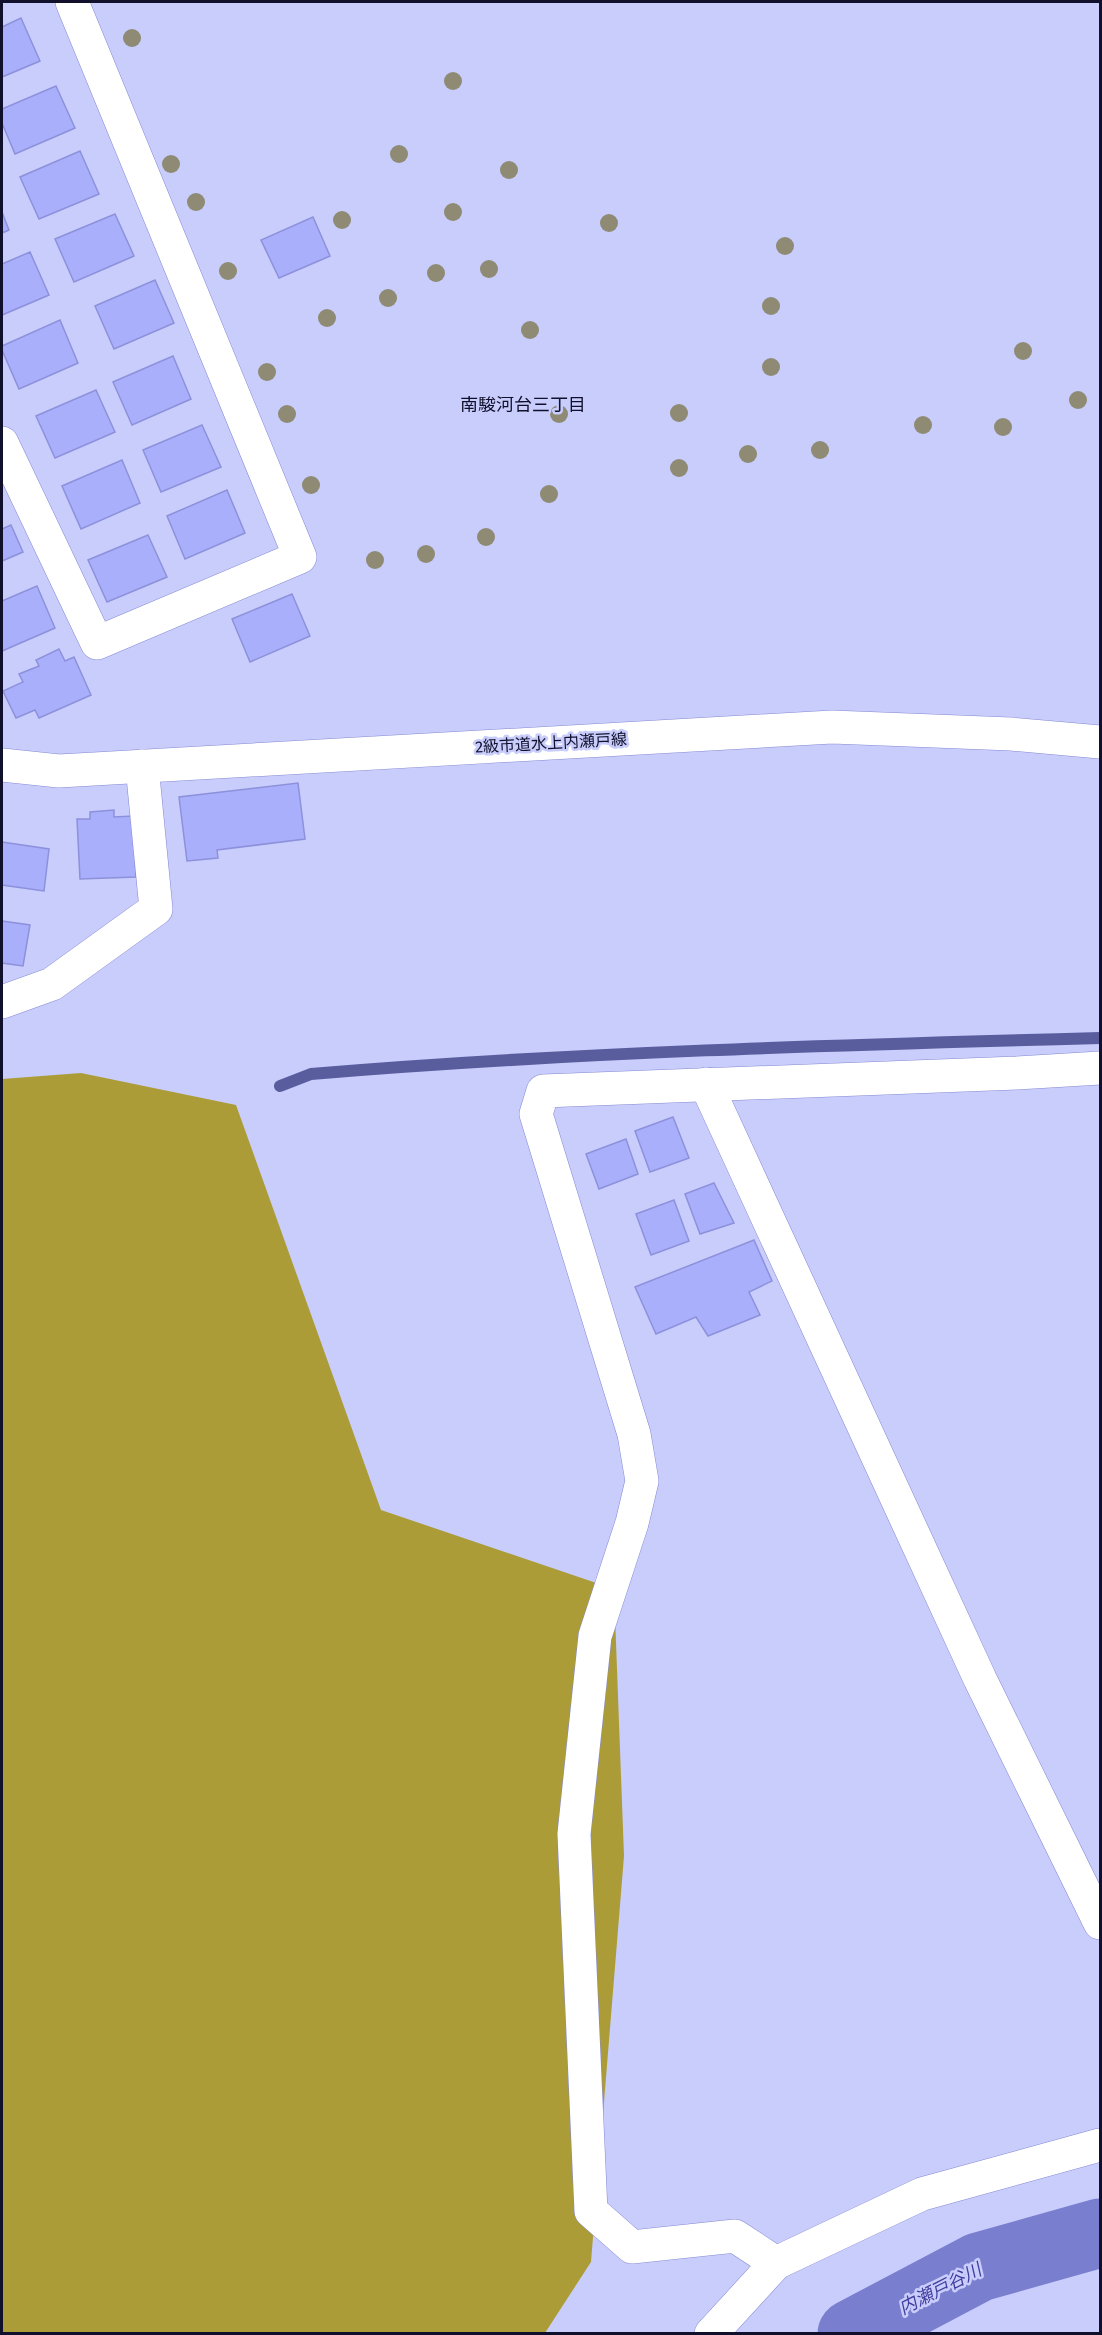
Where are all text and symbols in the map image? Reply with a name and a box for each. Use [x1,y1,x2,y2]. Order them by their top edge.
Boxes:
district label: 南駿河台三丁目 [460,394,586,416]
street label: 2級市道水上内瀬戸線 [475,730,627,756]
water label: 内瀬戸谷川 [895,2258,987,2319]

